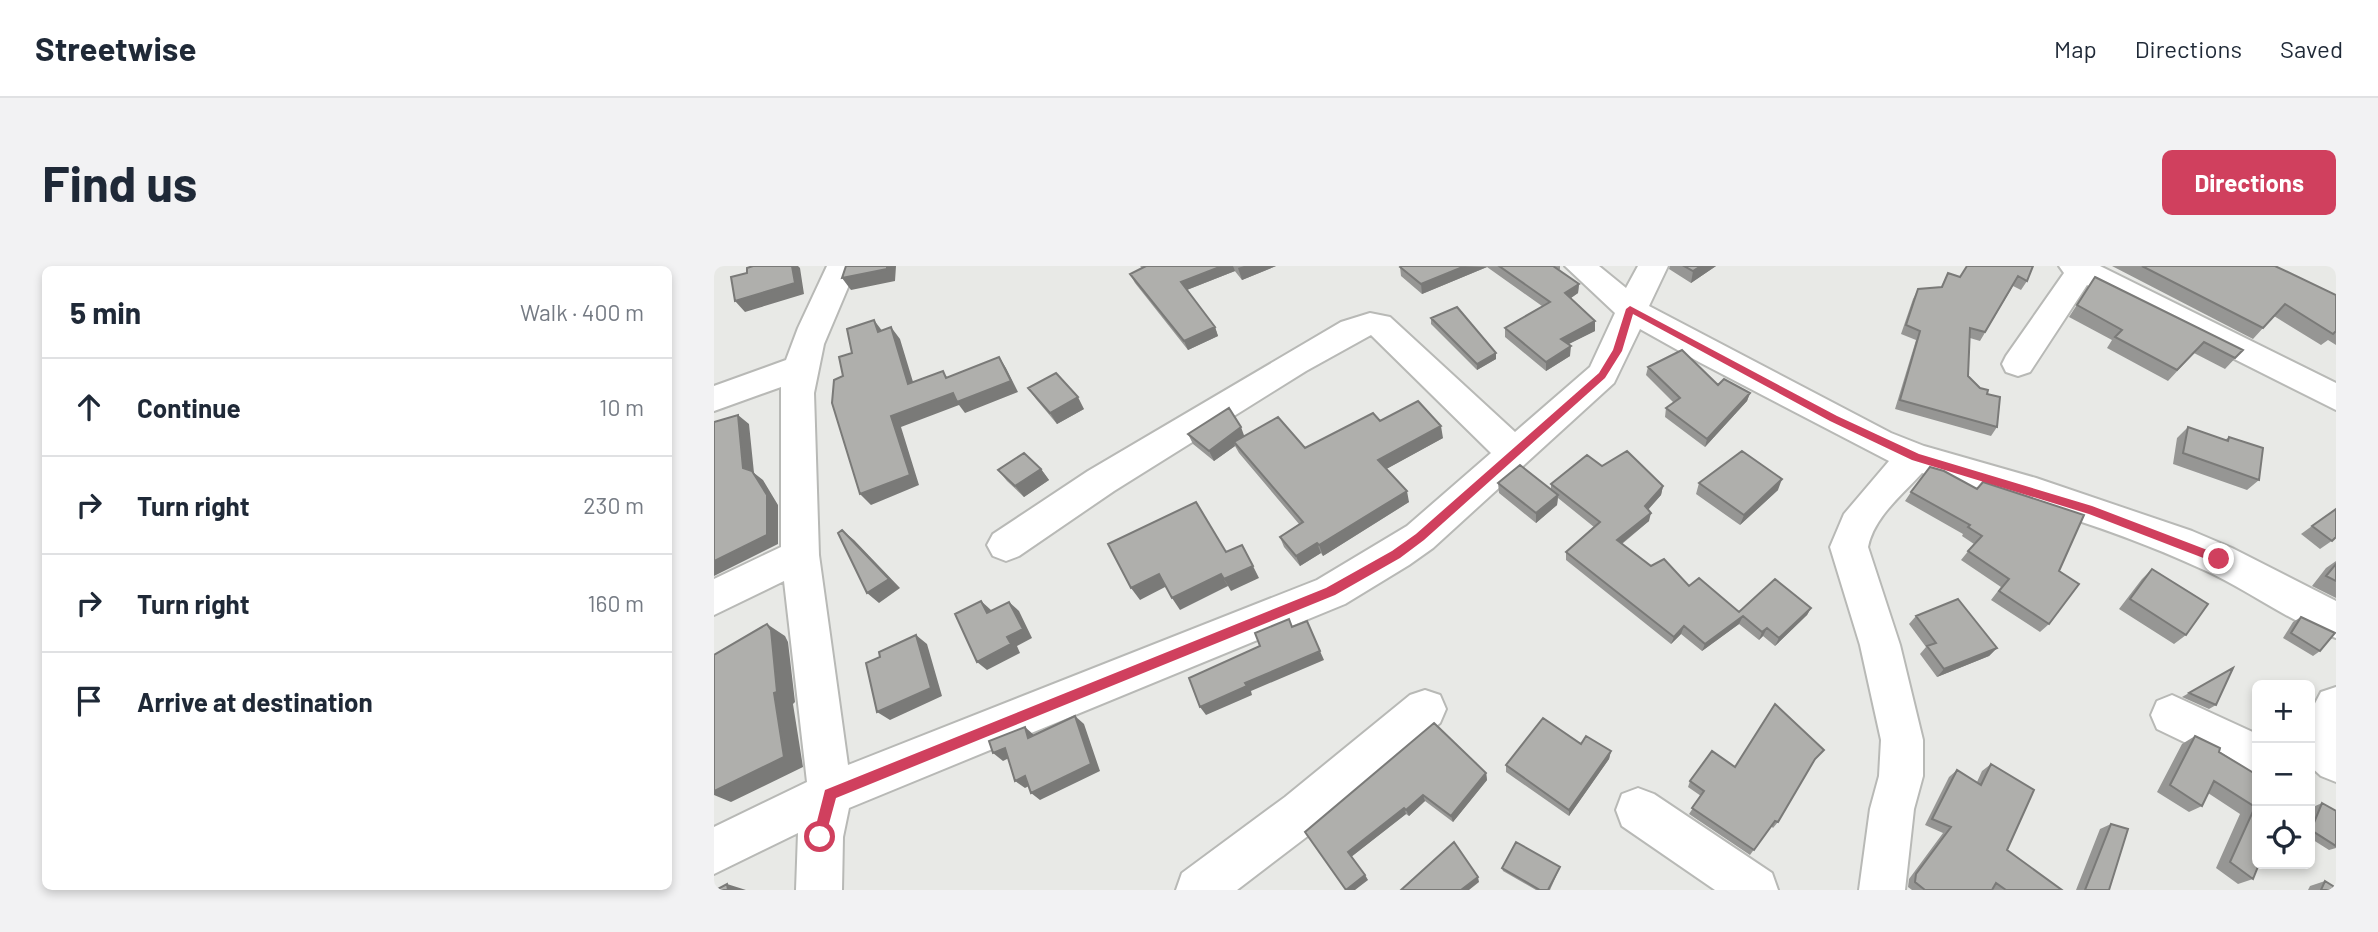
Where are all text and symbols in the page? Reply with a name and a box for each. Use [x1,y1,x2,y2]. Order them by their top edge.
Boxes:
text: Streetwise [35,28,196,68]
text: Map [2054,34,2097,63]
text: Directions [2135,34,2242,63]
text: Saved [2280,34,2343,63]
button: Directions [2162,150,2336,215]
text: Find us [42,153,197,212]
text: 5 min [70,294,141,330]
text: Walk · 400 m [520,298,644,326]
icon: ahead [70,388,108,426]
text: Continue [137,392,241,423]
text: 10 m [599,393,644,421]
icon: right [70,486,108,524]
text: Turn right [137,490,250,521]
text: 230 m [583,491,644,519]
route end [2203,543,2234,574]
icon: right [70,584,108,622]
text: Turn right [137,588,250,619]
text: 160 m [587,589,644,617]
map controls [2252,680,2315,869]
button: + [2252,680,2315,743]
icon: arrive [70,682,108,720]
text: Arrive at destination [137,686,373,717]
button: − [2252,743,2315,806]
button: locate [2252,806,2315,869]
route start [804,821,835,852]

